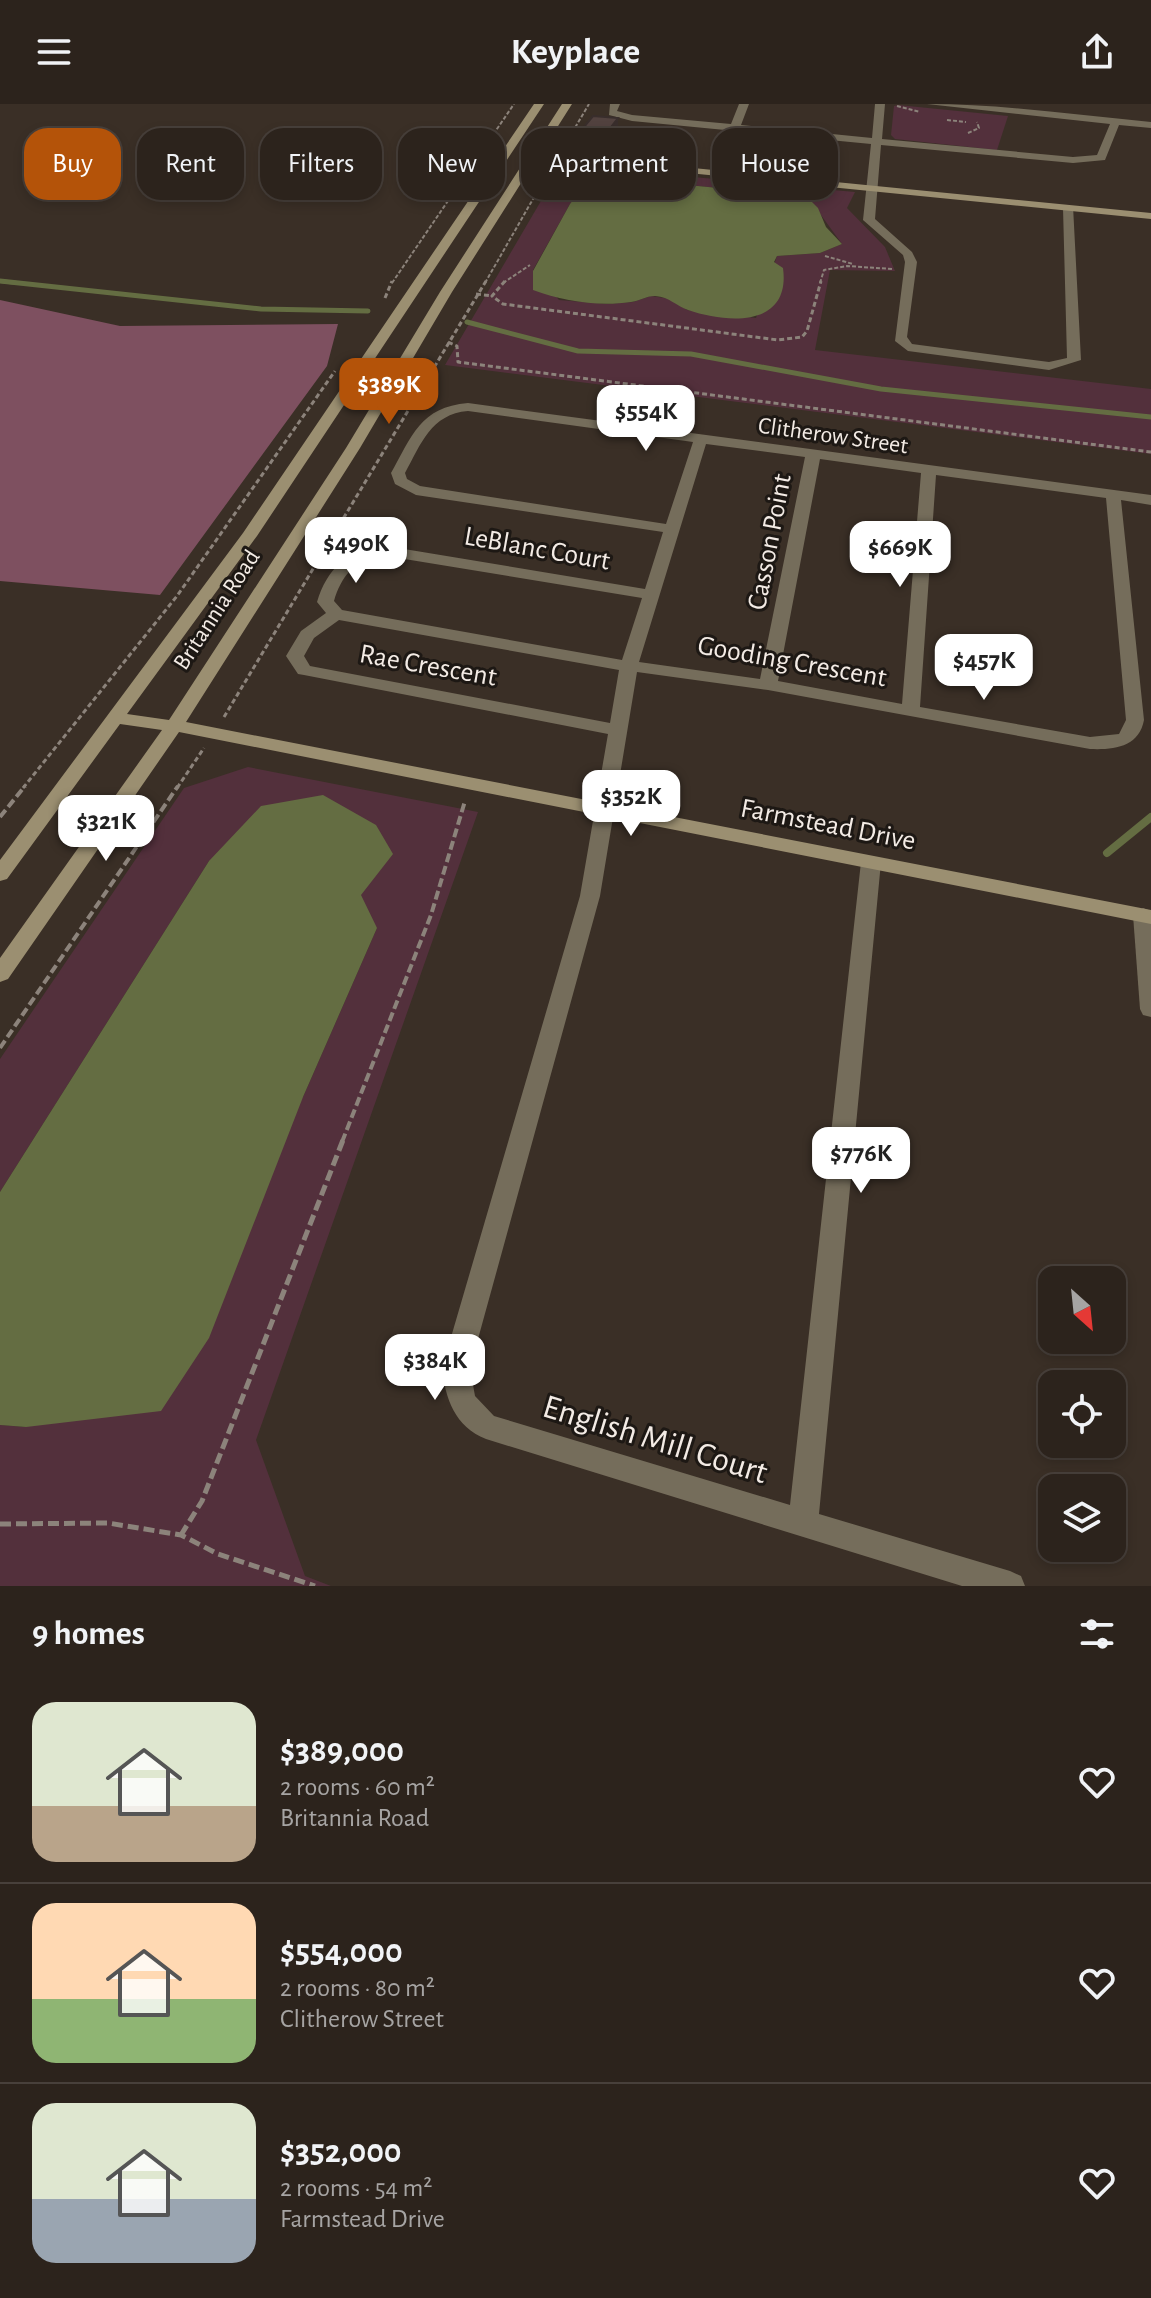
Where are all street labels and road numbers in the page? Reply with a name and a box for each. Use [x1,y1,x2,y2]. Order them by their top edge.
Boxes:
street label: Clitherow Street [756,414,910,458]
street label: Casson Point [743,472,797,612]
street label: LeBlanc Court [462,522,612,576]
street label: Britannia Road [169,546,265,674]
street label: Gooding Crescent [695,632,889,692]
street label: Rae Crescent [357,640,499,692]
street label: Farmstead Drive [738,794,918,856]
street label: English Mill Court [539,1390,771,1490]

